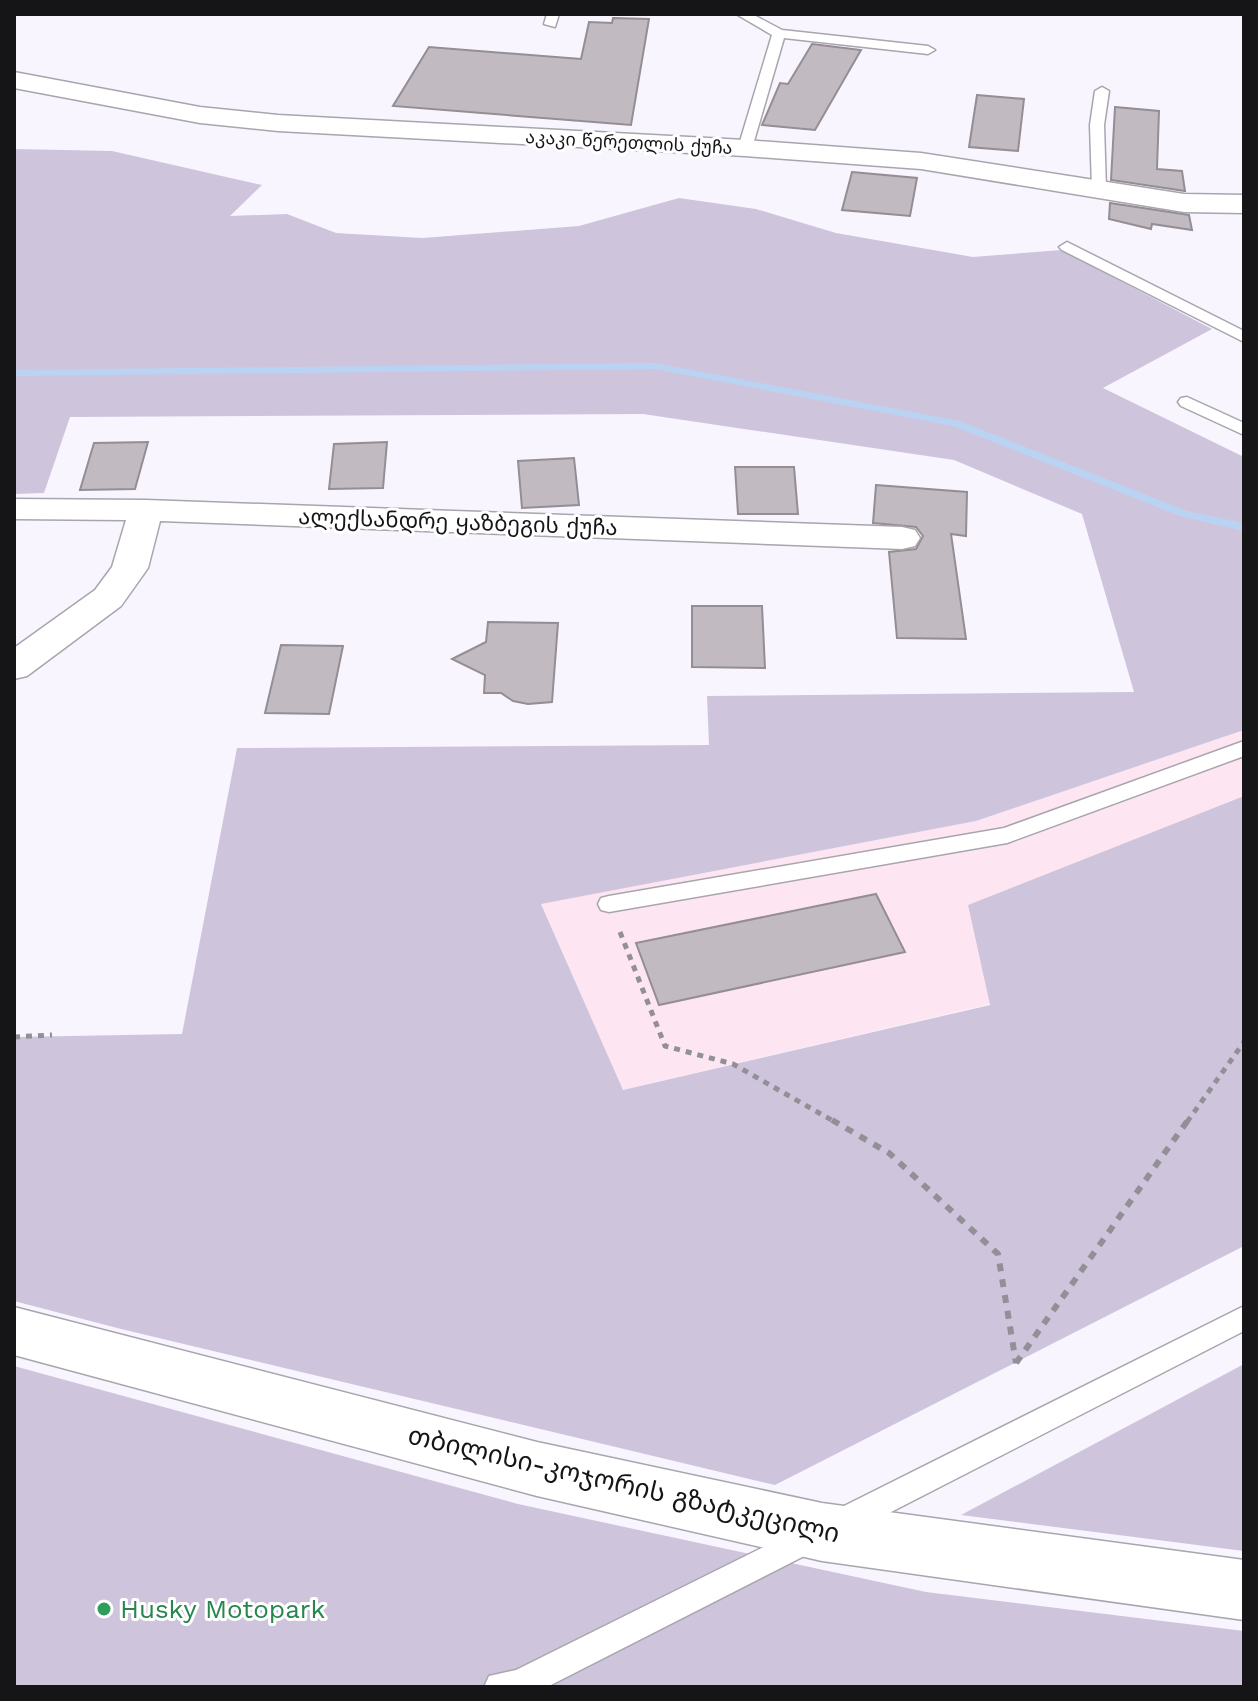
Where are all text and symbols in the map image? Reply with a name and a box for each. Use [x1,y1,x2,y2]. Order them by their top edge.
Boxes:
street label: აკაკი წერეთლის ქუჩა [525,126,733,159]
street label: ალექსანდრე ყაზბეგის ქუჩა [298,504,618,541]
street label: თბილისი-კოჯორის გზატკეცილი [405,1420,843,1549]
place label: Husky Motopark [120,1594,325,1624]
marker: Husky Motopark [95,1600,113,1618]

